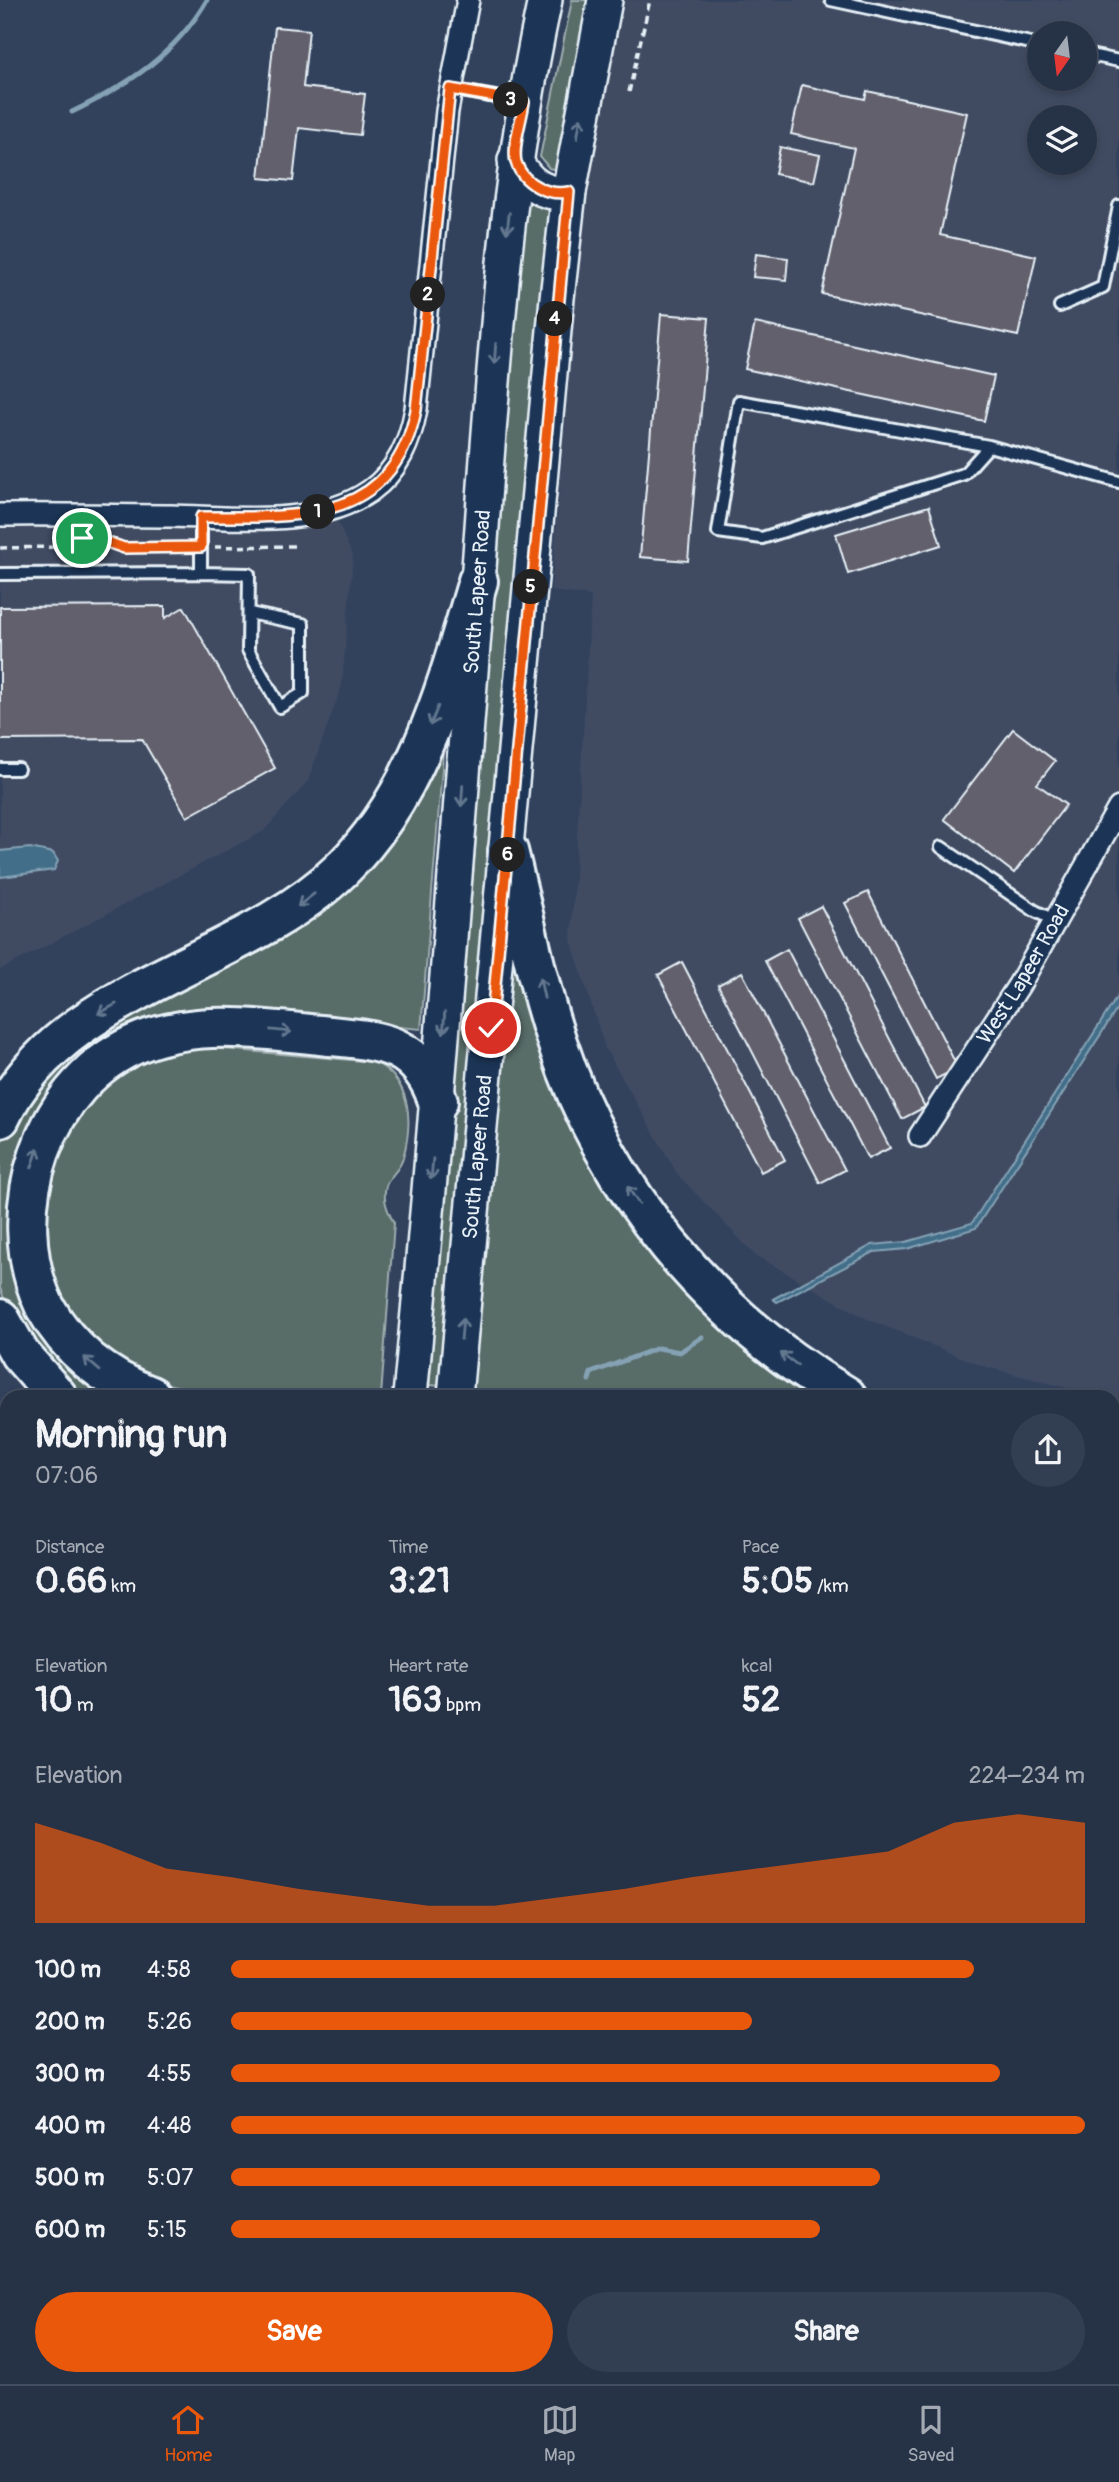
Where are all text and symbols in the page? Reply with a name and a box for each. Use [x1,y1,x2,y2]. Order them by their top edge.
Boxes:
north arrow [1027,21,1097,91]
map controls [1027,21,1097,175]
pin: 3 [494,82,528,118]
text: 3 [505,87,516,111]
button: layers [1027,105,1097,175]
one-way arrow [573,117,586,140]
one-way arrow [501,211,514,234]
pin: 2 [410,278,446,312]
text: 2 [422,282,433,306]
pin: 4 [538,302,572,336]
text: 4 [549,306,560,330]
one-way arrow [488,342,501,365]
pin: 1 [300,494,336,530]
text: 1 [314,499,321,523]
pin [52,508,112,568]
street label: South Lapeer Road [458,509,497,675]
icon: arrive [63,519,101,557]
pin: 5 [514,570,548,604]
text: 5 [525,574,536,598]
one-way arrow [427,704,440,726]
one-way arrow [455,784,468,806]
pin: 6 [490,838,526,872]
text: 6 [502,842,513,866]
one-way arrow [298,893,316,908]
street label: West Lapeer Road [971,900,1076,1049]
one-way arrow [535,977,549,1000]
pin [461,998,521,1058]
one-way arrow [97,1003,118,1016]
icon: check [472,1009,510,1047]
one-way arrow [437,1011,450,1033]
one-way arrow [269,1025,292,1038]
street label: South Lapeer Road [457,1074,499,1240]
one-way arrow [30,1148,42,1170]
one-way arrow [425,1157,438,1180]
one-way arrow [626,1186,640,1205]
one-way arrow [455,1318,468,1340]
one-way arrow [780,1352,799,1366]
one-way arrow [83,1356,101,1372]
text: Morning run [35,1411,227,1459]
button: share [1011,1413,1085,1487]
text: 07:06 [35,1461,98,1490]
text: Distance [35,1535,104,1559]
text: Time [388,1535,428,1559]
text: Pace [742,1535,779,1559]
text: 0.66 [35,1559,107,1603]
text: 3:21 [388,1559,450,1603]
text: 5:05 [742,1559,813,1603]
text: km [107,1574,136,1598]
text: /km [813,1574,849,1598]
text: Elevation [35,1654,107,1678]
text: Heart rate [388,1654,468,1678]
text: kcal [742,1654,773,1678]
text: 10 [35,1678,73,1722]
text: 163 [388,1678,442,1722]
text: 52 [742,1678,780,1722]
text: m [73,1693,94,1717]
text: bpm [442,1693,481,1717]
text: Elevation [35,1761,123,1790]
text: 224–234 m [969,1761,1085,1790]
text: 100 m [35,1955,101,1984]
text: 4:58 [147,1955,191,1984]
text: 200 m [35,2007,105,2036]
text: 5:26 [147,2007,192,2036]
text: 300 m [35,2059,105,2088]
text: 4:55 [147,2059,191,2088]
text: 400 m [35,2111,105,2140]
text: 4:48 [147,2111,191,2140]
text: 500 m [35,2163,104,2192]
text: 5:07 [147,2163,193,2192]
text: 600 m [35,2215,105,2244]
text: 5:15 [147,2215,187,2244]
button: Save [35,2292,553,2372]
button: Share [567,2292,1085,2372]
tab: Home [164,2401,212,2467]
tab: Map [541,2401,579,2467]
tab: Saved [908,2401,955,2467]

